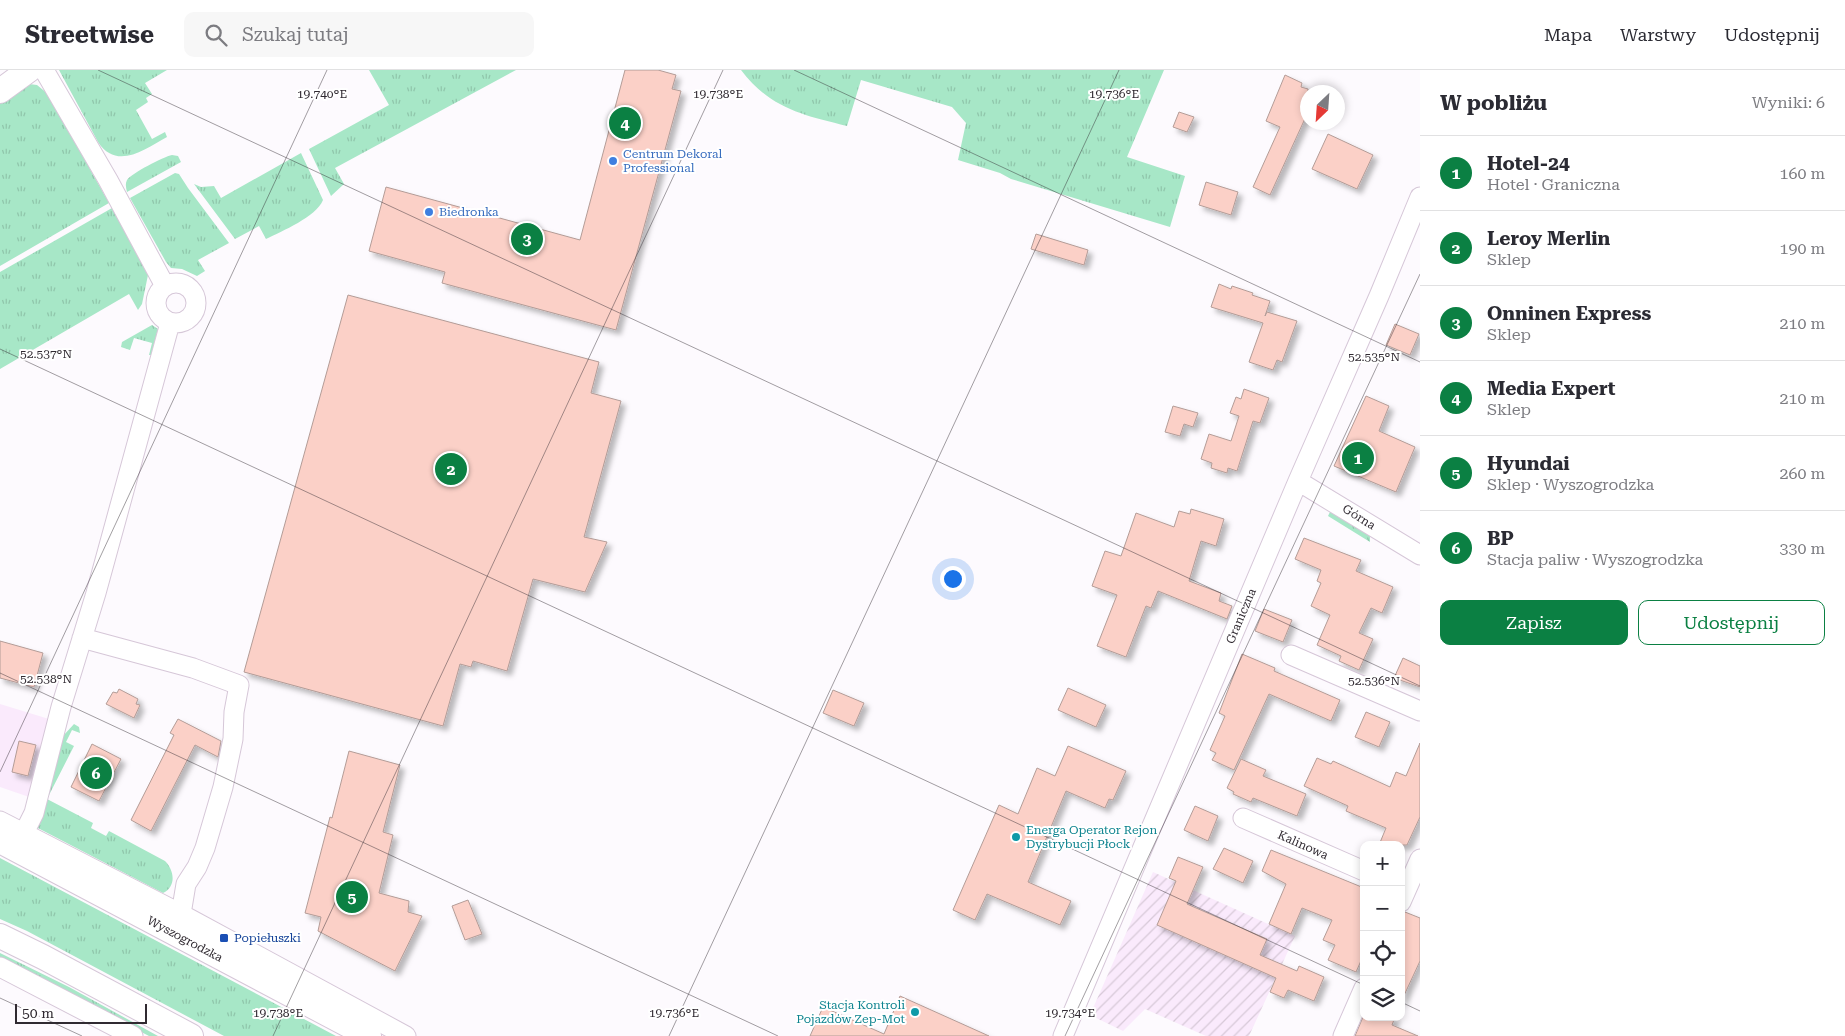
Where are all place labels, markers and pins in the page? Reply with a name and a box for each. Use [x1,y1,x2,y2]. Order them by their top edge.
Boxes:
pin: 4 [609,104,641,142]
place label: Centrum Dekoral Professional [623,147,723,175]
marker: Centrum Dekoral Professional [607,155,619,167]
place label: Biedronka [439,205,499,219]
marker: Biedronka [423,206,435,218]
pin: 3 [511,220,543,258]
pin: 1 [1342,439,1374,477]
pin: 2 [435,450,467,488]
pin: 6 [80,754,112,792]
place label: Energa Operator Rejon Dystrybucji Płock [1026,823,1157,851]
marker: Energa Operator Rejon Dystrybucji Płock [1010,831,1022,843]
pin: 5 [336,878,368,916]
place label: Popiełuszki [234,931,301,945]
marker: Popiełuszki [218,932,230,944]
place label: Stacja Kontroli Pojazdów Zep-Mot [796,998,906,1026]
marker: Stacja Kontroli Pojazdów Zep-Mot [909,1006,921,1018]

